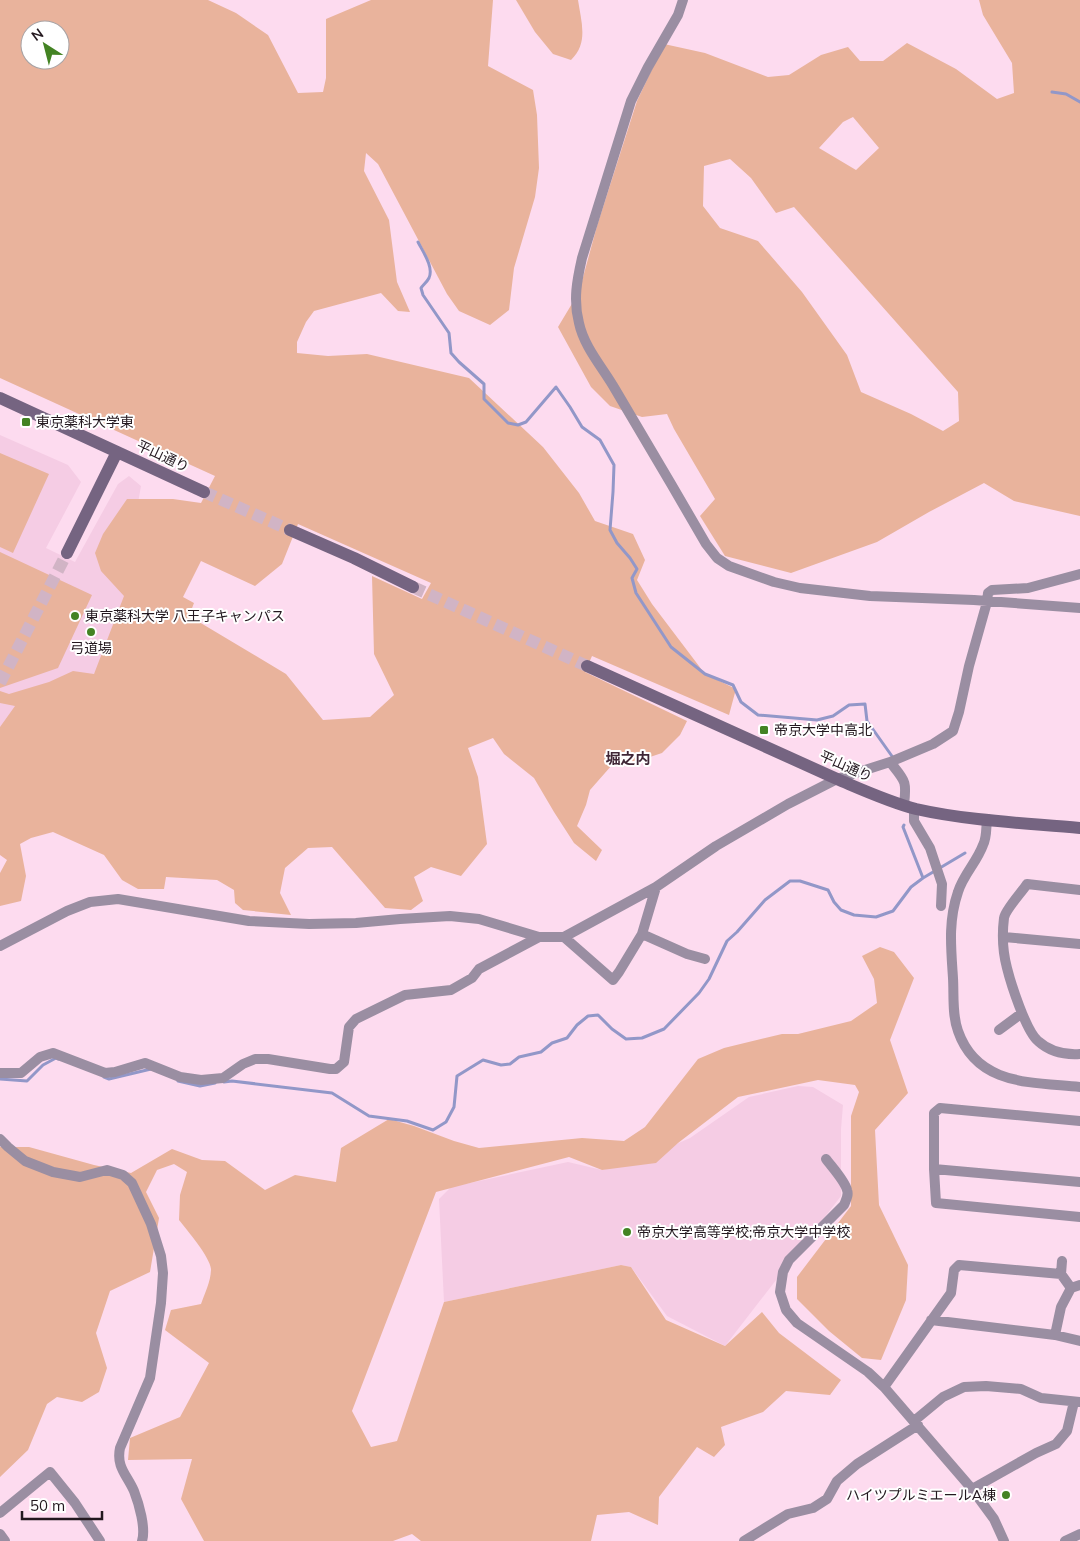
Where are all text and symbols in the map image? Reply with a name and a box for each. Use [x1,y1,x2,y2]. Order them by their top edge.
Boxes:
north arrow [20,20,70,70]
text: N [28,24,47,45]
place label: 東京薬科大学東 [36,413,134,431]
marker: 東京薬科大学東 [20,416,32,428]
street label: 平山通り [134,436,192,476]
place label: 東京薬科大学 八王子キャンパス [85,607,285,625]
marker: 東京薬科大学 八王子キャンパス [69,610,81,622]
marker: 弓道場 [85,626,97,638]
place label: 弓道場 [70,639,112,657]
place label: 帝京大学中高北 [774,721,872,739]
marker: 帝京大学中高北 [758,724,770,736]
street label: 平山通り [817,746,875,786]
district label: 堀之内 [605,749,651,768]
place label: 帝京大学高等学校;帝京大学中学校 [637,1223,850,1241]
marker: 帝京大学高等学校;帝京大学中学校 [621,1226,633,1238]
place label: ハイツプルミエールA棟 [846,1486,996,1504]
scale bar [22,1488,102,1520]
marker: ハイツプルミエールA棟 [1000,1489,1012,1501]
text: 50 m [30,1496,65,1515]

